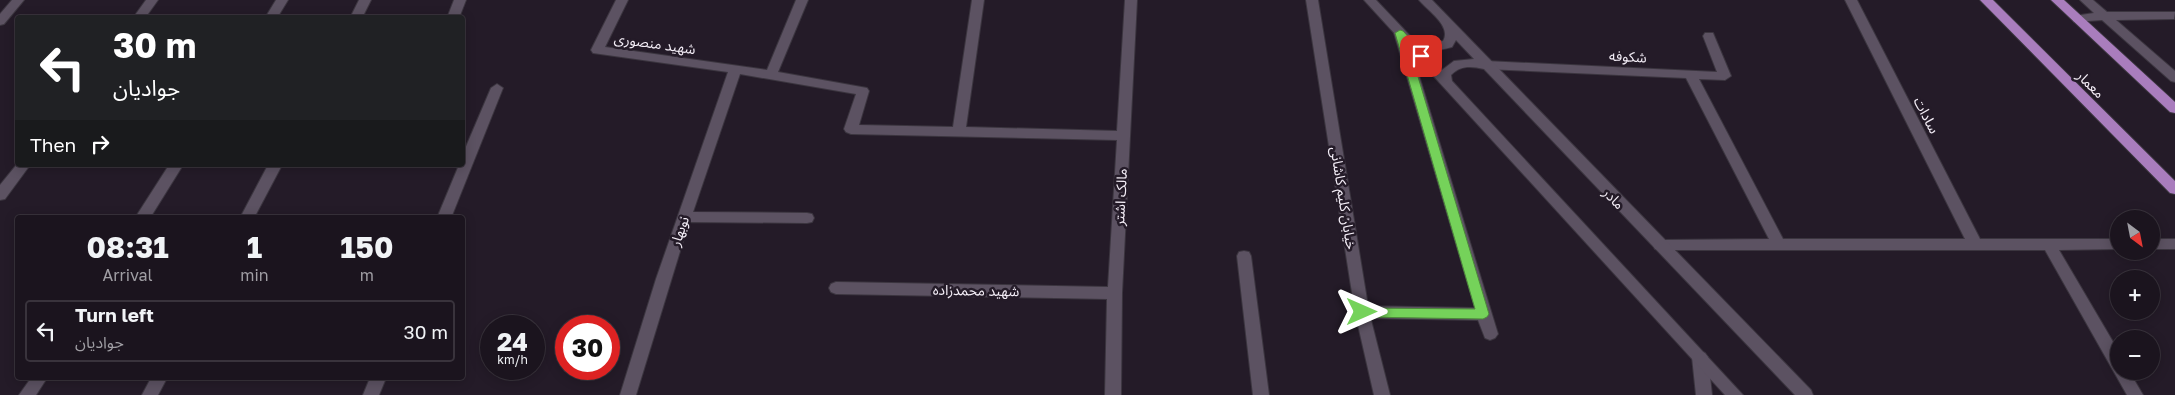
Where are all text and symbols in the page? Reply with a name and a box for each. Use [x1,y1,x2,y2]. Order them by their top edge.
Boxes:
text: 30 m [113,24,196,66]
street label: شهید منصوری [613,29,697,58]
icon: left [30,35,95,100]
pin [1400,35,1442,77]
icon: arrive [1407,42,1435,70]
street label: شکوفه [1609,47,1647,66]
street label: معمار [2072,66,2108,102]
text: جوادیان [113,74,180,101]
street label: سادات [1911,94,1943,136]
icon: right [86,130,114,158]
text: Then [30,133,76,156]
street label: خیابان کلیم کاشانی [1325,145,1361,251]
street label: مالک اشتر [1110,168,1131,227]
street label: مادر [1598,183,1628,213]
north arrow [2110,210,2160,260]
map controls [2110,210,2160,380]
street label: نوبهار [666,214,693,249]
text: 08:31 [87,229,169,265]
text: 1 [247,229,262,265]
text: 150 [340,229,393,265]
text: Arrival [103,265,153,285]
text: min [240,265,269,285]
text: m [360,265,374,285]
button: + [2110,270,2160,320]
street label: شهید محمدزاده [933,281,1019,300]
position arrow [1335,285,1387,337]
text: Turn left [75,303,154,326]
speed limit sign: 30 [555,315,620,380]
icon: left [32,317,60,345]
text: 30 m [404,320,448,343]
text: 24 [497,326,528,357]
button: − [2110,330,2160,380]
text: جوادیان [75,332,124,352]
text: km/h [497,352,528,367]

